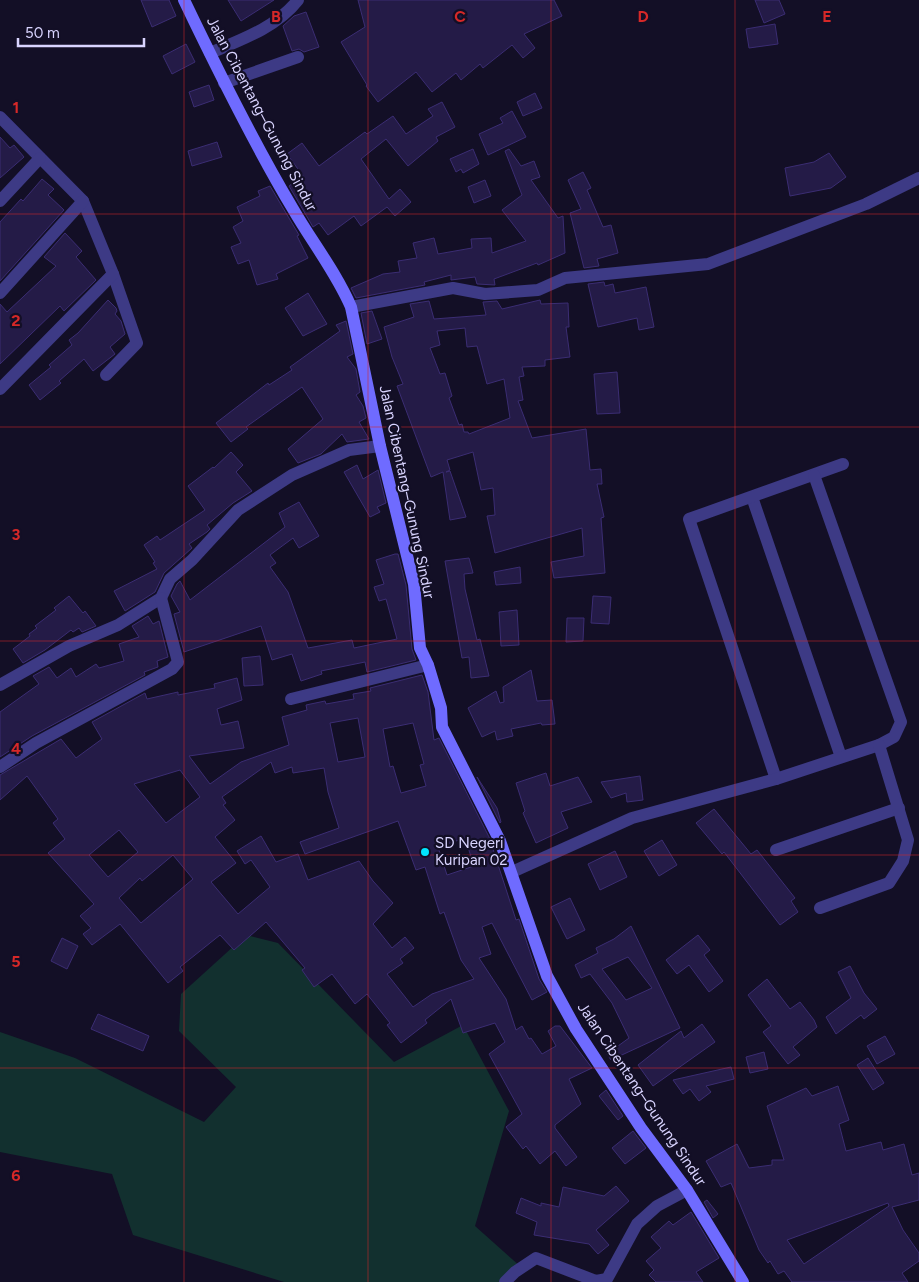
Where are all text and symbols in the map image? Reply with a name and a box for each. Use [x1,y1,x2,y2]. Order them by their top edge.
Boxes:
text: B [271,7,281,26]
text: C [454,7,466,26]
text: D [637,7,649,26]
text: E [822,7,832,26]
street label: Jalan Cibentang–Gunung Sindur [203,14,321,214]
scale bar [18,15,144,47]
text: 50 m [25,24,60,42]
text: 1 [13,98,19,117]
text: 2 [11,311,21,330]
street label: Jalan Cibentang–Gunung Sindur [376,384,438,600]
text: 3 [12,525,21,544]
text: 4 [11,739,21,758]
place label: SD Negeri Kuripan 02 [435,834,508,869]
marker: SD Negeri Kuripan 02 [419,846,431,858]
text: 5 [11,952,21,971]
street label: Jalan Cibentang–Gunung Sindur [574,999,710,1189]
text: 6 [11,1166,21,1185]

